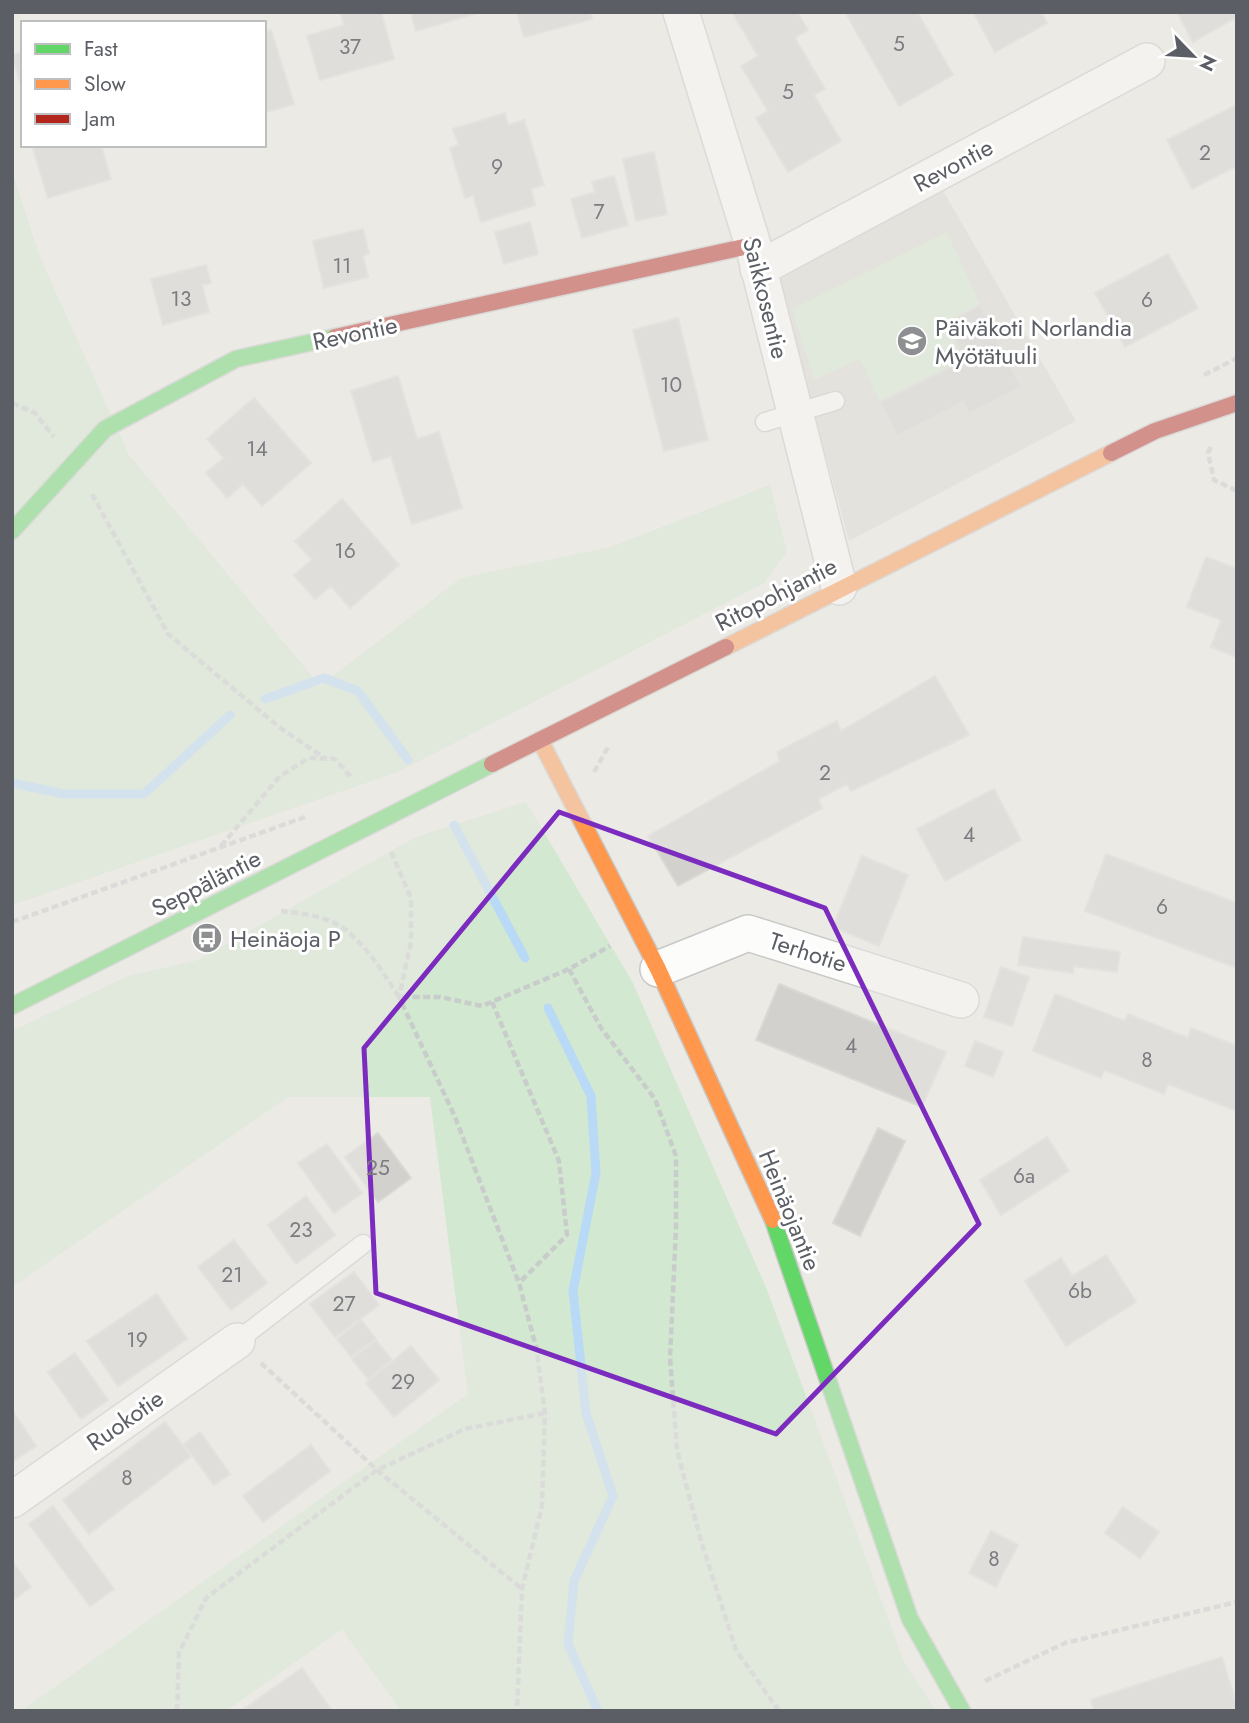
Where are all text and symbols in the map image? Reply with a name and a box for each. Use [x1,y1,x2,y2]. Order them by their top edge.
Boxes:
legend [21,21,266,147]
north arrow [1158,21,1228,91]
house number: 5 [893,29,905,59]
house number: 37 [339,32,361,62]
text: Fast [84,34,117,64]
text: N [1193,50,1223,76]
text: Slow [84,69,126,99]
house number: 5 [782,77,794,107]
text: Jam [81,104,116,134]
street label: Revontie [907,129,999,201]
house number: 2 [1199,138,1211,168]
house number: 9 [491,152,503,182]
house number: 7 [593,197,605,227]
street label: Saikkosentie [734,234,798,362]
house number: 11 [333,251,351,281]
house number: 13 [171,284,191,314]
house number: 6 [1141,285,1153,315]
street label: Revontie [309,307,401,359]
place label: Päiväkoti Norlandia Myötätuuli [935,310,1132,373]
school or university icon: Päiväkoti Norlandia Myötätuuli [895,324,929,358]
house number: 10 [660,370,682,400]
house number: 14 [246,434,268,464]
house number: 16 [334,536,356,566]
street label: Ritopohjantie [709,548,843,640]
house number: 2 [819,758,831,788]
house number: 4 [963,820,975,850]
street label: Seppäläntie [145,840,267,926]
house number: 6 [1156,892,1168,922]
bus stop icon: Heinäoja P [190,921,224,955]
place label: Heinäoja P [230,921,341,956]
street label: Terhotie [765,923,851,981]
house number: 4 [845,1031,857,1061]
house number: 8 [1141,1045,1153,1075]
street label: Heinäojantie [750,1144,830,1276]
house number: 25 [366,1153,390,1183]
house number: 6a [1013,1161,1035,1191]
house number: 23 [289,1215,313,1245]
house number: 21 [221,1260,243,1290]
house number: 6b [1068,1276,1092,1306]
house number: 27 [333,1289,355,1319]
house number: 19 [126,1325,148,1355]
house number: 29 [391,1367,415,1397]
street label: Ruokotie [79,1381,171,1459]
house number: 8 [121,1463,133,1493]
house number: 8 [988,1544,1000,1574]

